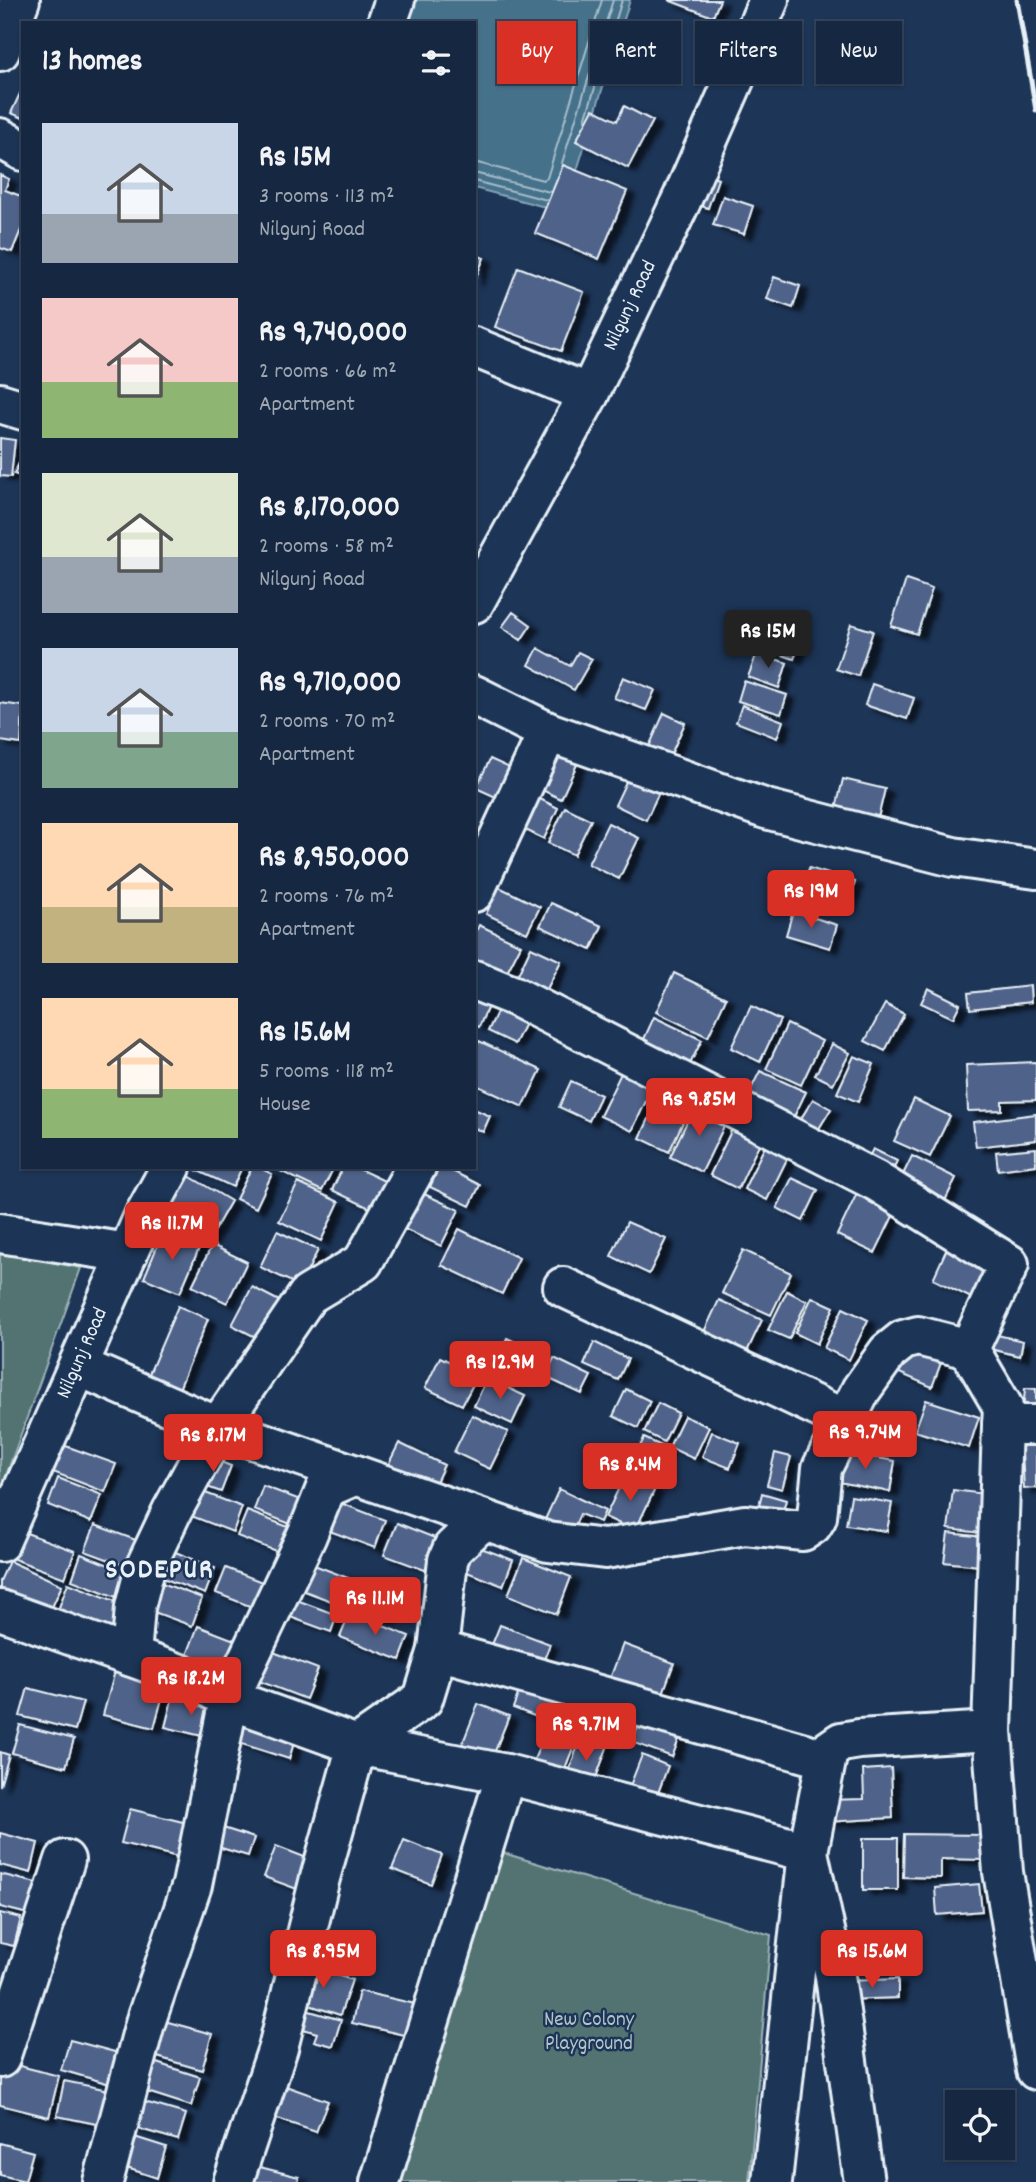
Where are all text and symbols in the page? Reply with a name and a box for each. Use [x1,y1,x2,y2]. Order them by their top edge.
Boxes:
chip: Buy [497,21,576,84]
chip: Rent [590,21,681,84]
chip: Filters [695,21,802,84]
chip: New [816,21,902,84]
text: 13 homes [42,42,142,85]
icon: filters [417,44,455,82]
text: Rs 15M [259,138,331,181]
icon: home [98,151,182,235]
text: 3 rooms · 113 m² [259,181,395,214]
text: Nilgunj Road [259,214,365,247]
street label: Nilgunj Road [597,256,665,356]
text: Rs 9,740,000 [259,313,408,356]
icon: home [98,326,182,410]
text: 2 rooms · 66 m² [259,356,397,389]
text: Apartment [259,389,355,422]
text: Rs 8,170,000 [259,488,400,531]
icon: home [98,501,182,585]
text: 2 rooms · 58 m² [259,531,394,564]
text: Nilgunj Road [259,564,365,597]
pin: Rs 15M [711,610,825,670]
text: Rs 15M [740,616,796,649]
text: Rs 9,710,000 [259,663,402,706]
icon: home [98,676,182,760]
text: 2 rooms · 70 m² [259,706,395,739]
text: Apartment [259,739,355,772]
text: Rs 8,950,000 [259,838,410,881]
icon: home [98,851,182,935]
pin: Rs 19M [754,870,868,930]
text: Rs 19M [783,876,839,909]
text: 2 rooms · 76 m² [259,881,394,914]
text: Apartment [259,914,355,947]
text: Rs 15.6M [259,1013,351,1056]
icon: home [98,1026,182,1110]
text: 5 rooms · 118 m² [259,1056,394,1089]
pin: Rs 9.85M [627,1078,771,1138]
text: Rs 9.85M [662,1084,736,1117]
text: House [259,1089,311,1122]
pin: Rs 11.7M [100,1202,244,1262]
text: Rs 11.7M [141,1208,203,1241]
street label: Nilgunj Road [50,1303,117,1404]
pin: Rs 12.9M [428,1342,572,1401]
text: Rs 12.9M [465,1347,535,1380]
pin: Rs 9.74M [793,1412,937,1471]
pin: Rs 8.17M [141,1414,285,1474]
text: Rs 9.74M [829,1417,901,1450]
text: Rs 8.17M [180,1420,246,1453]
pin: Rs 8.4M [565,1444,695,1503]
text: Rs 8.4M [599,1449,661,1482]
district label: SODEPUR [105,1552,215,1592]
pin: Rs 11.1M [303,1578,447,1637]
text: Rs 11.1M [346,1583,404,1616]
pin: Rs 18.2M [119,1658,263,1717]
text: Rs 18.2M [157,1663,225,1696]
pin: Rs 9.71M [514,1704,658,1763]
text: Rs 9.71M [552,1709,620,1742]
pin: Rs 8.95M [251,1930,395,1990]
pin: Rs 15.6M [800,1930,944,1990]
text: Rs 8.95M [286,1936,360,1969]
text: Rs 15.6M [837,1936,907,1969]
park label: New Colony Playground [544,2006,635,2060]
map controls [945,2090,1015,2160]
button: locate [945,2090,1015,2160]

